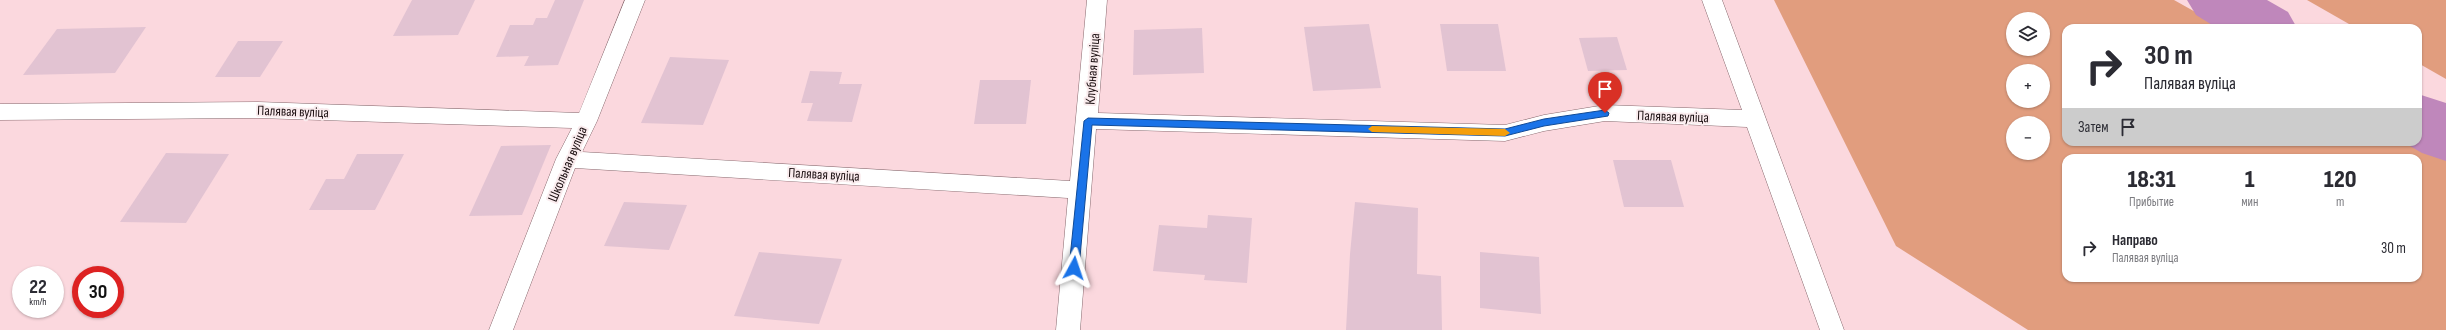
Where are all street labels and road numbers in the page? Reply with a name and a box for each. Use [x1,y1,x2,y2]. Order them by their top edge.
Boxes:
street label: Клубная вуліца [1082,33,1103,105]
street label: Палявая вуліца [257,102,329,121]
street label: Палявая вуліца [1637,107,1709,126]
street label: Школьная вуліца [544,124,591,204]
street label: Палявая вуліца [788,164,860,185]

